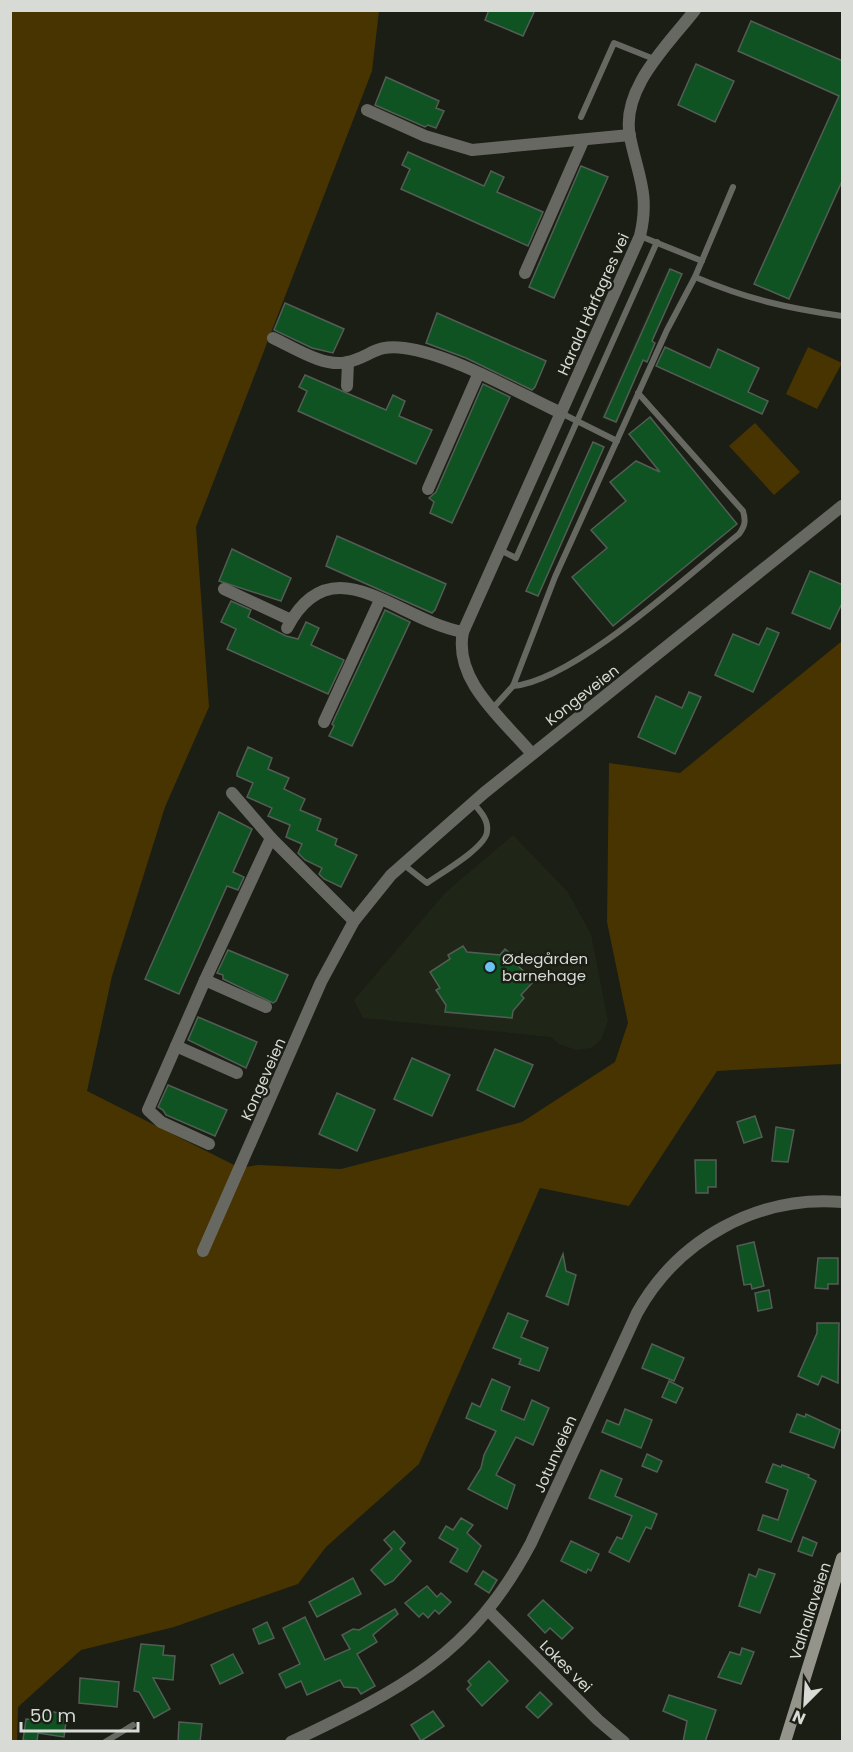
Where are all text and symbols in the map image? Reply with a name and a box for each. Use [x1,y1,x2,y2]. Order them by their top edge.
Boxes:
street label: Harald Hårfagres vei [552,230,634,378]
street label: Kongeveien [541,660,623,730]
place label: Ødegården barnehage [502,948,588,986]
marker: Ødegården barnehage [483,960,497,974]
street label: Kongeveien [236,1035,290,1123]
street label: Jotunveien [529,1412,581,1496]
street label: Valhallaveien [784,1559,836,1663]
street label: Lokes vei [535,1635,597,1697]
north arrow [775,1674,835,1734]
scale bar [21,1695,138,1733]
text: 50 m [30,1703,76,1728]
text: N [789,1704,809,1730]

